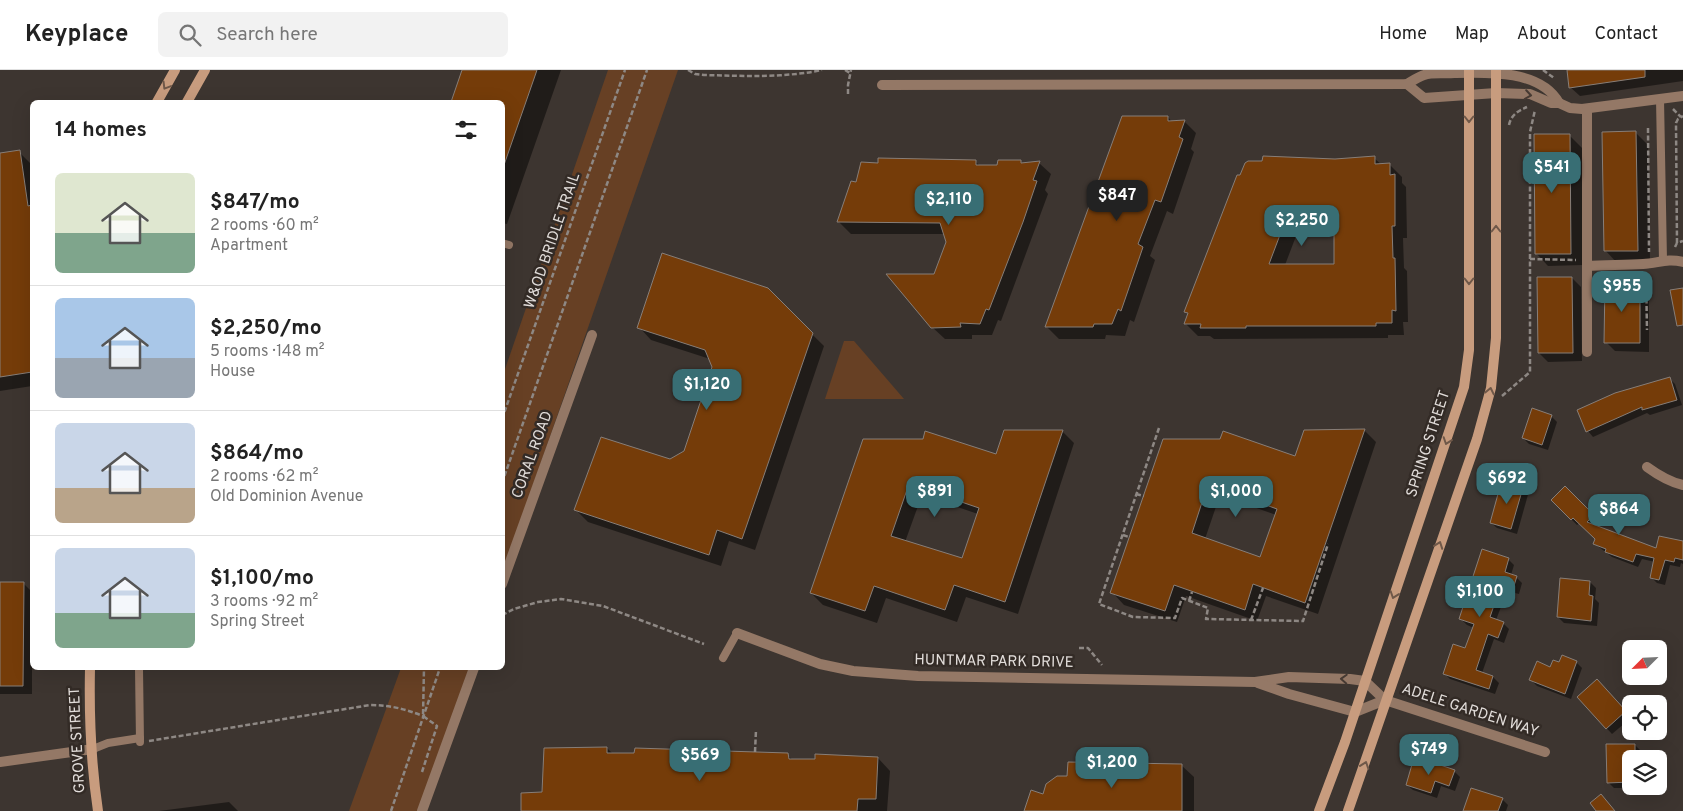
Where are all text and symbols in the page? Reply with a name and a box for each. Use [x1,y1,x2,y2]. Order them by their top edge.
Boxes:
search box [158,12,508,57]
text: Keyplace [25,20,128,50]
icon: search [176,21,204,49]
text: Search here [216,23,318,47]
text: Home [1379,23,1427,46]
text: Map [1455,23,1489,46]
text: About [1517,23,1566,46]
text: Contact [1594,23,1658,46]
one-way arrow [163,81,173,90]
one-way arrow [1525,89,1533,100]
one-way arrow [1464,115,1474,123]
icon: filters [452,116,480,144]
text: 14 homes [55,117,147,144]
pin: $541 [1522,152,1582,194]
text: $541 [1534,158,1570,178]
street label: W&OD BRIDLE TRAIL [521,171,585,311]
pin: $847 [1087,180,1147,222]
pin: $2,110 [908,184,990,226]
text: $847 [1098,186,1136,206]
text: $847/mo [210,189,300,216]
text: $2,110 [926,190,972,210]
icon: home [95,193,155,253]
pin: $2,250 [1261,204,1343,247]
text: $2,250 [1275,211,1329,231]
text: 2 rooms · 60 m² [210,216,319,236]
one-way arrow [1491,224,1501,232]
text: Apartment [210,236,288,256]
pin: $955 [1592,270,1652,313]
text: $955 [1602,277,1642,297]
one-way arrow [1464,278,1474,285]
text: $2,250/mo [210,315,322,342]
icon: home [95,318,155,378]
text: 5 rooms · 148 m² [210,342,325,362]
text: House [210,362,255,382]
pin: $1,120 [666,368,748,411]
text: $1,120 [684,375,730,395]
one-way arrow [1484,386,1495,395]
street label: SPRING STREET [1403,388,1455,500]
street label: CORAL ROAD [508,409,558,501]
one-way arrow [1442,436,1452,444]
text: $864/mo [210,440,304,467]
icon: home [95,443,155,503]
pin: $692 [1477,462,1537,505]
text: 2 rooms · 62 m² [210,467,318,487]
text: $692 [1487,469,1527,489]
pin: $891 [905,476,965,518]
pin: $1,000 [1195,476,1277,518]
text: $891 [917,482,953,502]
text: $1,000 [1210,482,1262,502]
text: Old Dominion Avenue [210,487,363,507]
pin: $864 [1589,494,1649,536]
text: $864 [1599,500,1639,520]
one-way arrow [1433,541,1443,550]
text: $1,100/mo [210,565,314,592]
icon: home [95,568,155,628]
pin: $1,100 [1439,576,1521,618]
text: $1,100 [1456,582,1504,602]
one-way arrow [1390,590,1400,598]
text: 3 rooms · 92 m² [210,592,318,612]
text: Spring Street [210,612,305,632]
north arrow [1622,640,1668,685]
map controls [1622,640,1667,795]
street label: HUNTMAR PARK DRIVE [914,651,1074,673]
one-way arrow [1340,673,1348,684]
street label: ADELE GARDEN WAY [1399,680,1541,742]
street label: GROVE STREET [66,686,90,794]
button: locate [1622,695,1667,740]
pin: $749 [1399,734,1459,776]
pin: $569 [670,740,730,782]
text: $749 [1410,740,1448,760]
text: $569 [680,746,720,766]
pin: $1,200 [1071,746,1153,789]
button: layers [1622,750,1667,795]
text: $1,200 [1086,753,1138,773]
one-way arrow [1359,761,1369,770]

